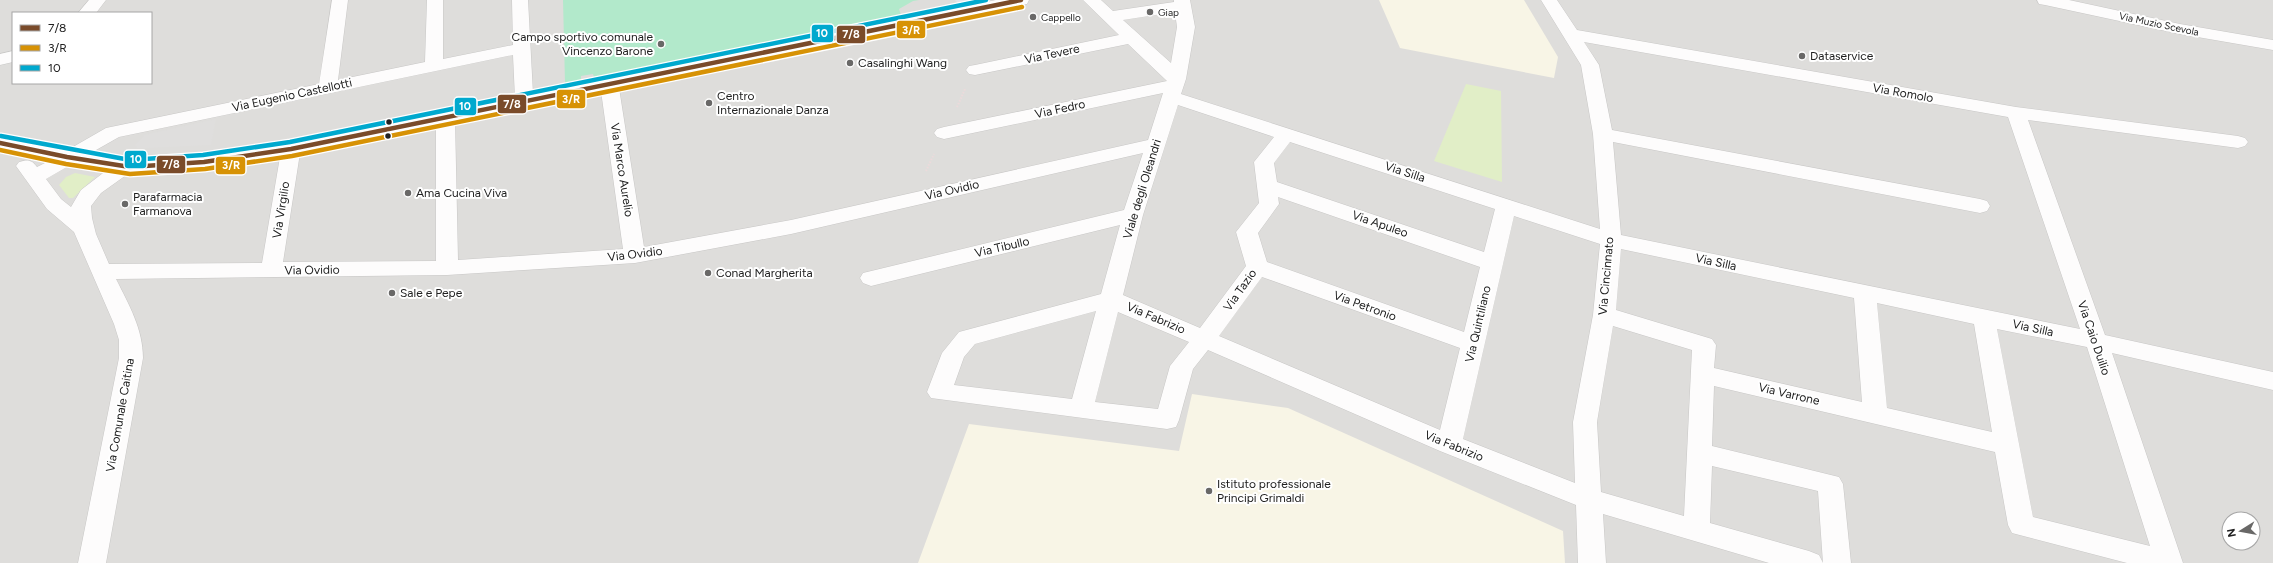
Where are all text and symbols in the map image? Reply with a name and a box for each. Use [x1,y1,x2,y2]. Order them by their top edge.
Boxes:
place label: Giap [1158,6,1179,19]
marker: Giap [1145,7,1155,17]
street label: Via Muzio Scevola [2118,9,2200,39]
place label: Cappello [1041,11,1081,24]
legend [12,12,152,84]
marker: Cappello [1028,12,1038,22]
line badge: 3/R [896,20,926,39]
text: 7/8 [48,21,66,35]
line badge: 10 [811,24,834,43]
text: 3/R [902,24,920,37]
line badge: 7/8 [836,25,866,44]
text: 10 [816,27,828,40]
text: 7/8 [842,28,860,41]
place label: Campo sportivo comunale Vincenzo Barone [512,30,653,58]
marker: Campo sportivo comunale Vincenzo Barone [656,39,666,49]
text: 3/R [48,41,67,55]
street label: Via Tevere [1023,41,1081,67]
place label: Dataservice [1810,49,1874,63]
marker: Dataservice [1797,51,1807,61]
place label: Casalinghi Wang [858,56,947,70]
marker: Casalinghi Wang [845,58,855,68]
text: 10 [48,61,61,75]
street label: Via Eugenio Castellotti [231,75,353,115]
street label: Via Romolo [1872,81,1934,105]
line badge: 3/R [556,89,586,109]
place label: Centro Internazionale Danza [717,89,829,117]
text: 3/R [562,93,580,106]
line badge: 7/8 [497,94,527,114]
line badge: 10 [454,97,477,116]
street label: Via Fedro [1033,97,1087,121]
text: 7/8 [503,98,521,111]
marker: Centro Internazionale Danza [704,98,714,108]
text: 10 [459,100,471,113]
unlabelled marker [384,117,394,127]
street label: Via Marco Aurelio [608,122,636,218]
unlabelled marker [383,131,393,141]
street label: Viale degli Oleandri [1120,137,1164,241]
line badge: 10 [124,150,147,169]
text: 10 [130,153,142,166]
line badge: 7/8 [156,155,186,174]
line badge: 3/R [215,156,246,175]
text: 7/8 [162,158,180,171]
text: 3/R [222,159,240,172]
street label: Via Silla [1383,159,1427,185]
street label: Via Ovidio [923,177,981,203]
street label: Via Virgilio [270,180,292,240]
place label: Ama Cucina Viva [416,186,507,200]
marker: Ama Cucina Viva [403,188,413,198]
place label: Parafarmacia Farmanova [133,190,202,218]
marker: Parafarmacia Farmanova [120,199,130,209]
street label: Via Apuleo [1350,208,1410,240]
street label: Via Tibullo [973,234,1031,260]
street label: Via Cincinnato [1596,236,1616,316]
street label: Via Ovidio [607,244,663,264]
street label: Via Silla [1694,251,1738,273]
street label: Via Ovidio [284,263,340,277]
place label: Conad Margherita [716,266,813,280]
street label: Via Tazio [1221,266,1259,314]
marker: Conad Margherita [703,268,713,278]
street label: Via Quintiliano [1462,284,1494,364]
place label: Sale e Pepe [400,286,463,300]
marker: Sale e Pepe [387,288,397,298]
street label: Via Petronio [1332,288,1398,324]
street label: Via Fabrizio [1125,299,1187,337]
street label: Via Caio Duilio [2075,299,2113,377]
street label: Via Silla [2011,317,2055,339]
street label: Via Comunale Caitina [103,357,137,473]
street label: Via Varrone [1757,380,1821,408]
street label: Via Fabrizio [1423,428,1486,464]
place label: Istituto professionale Principi Grimaldi [1217,477,1331,505]
marker: Istituto professionale Principi Grimaldi [1204,486,1214,496]
north arrow [2221,511,2261,551]
text: N [2224,527,2239,538]

